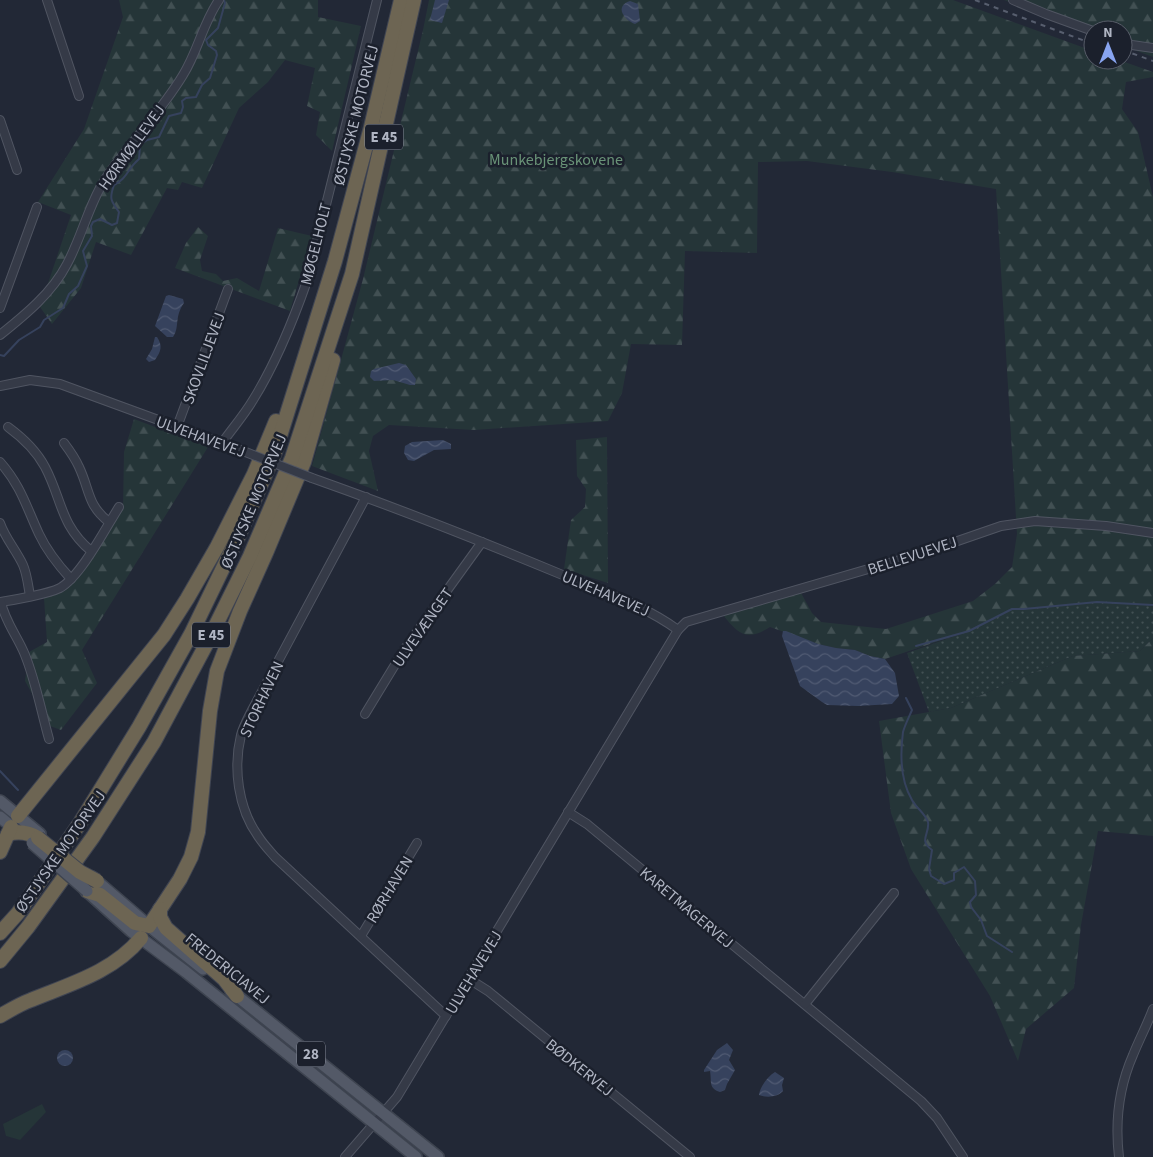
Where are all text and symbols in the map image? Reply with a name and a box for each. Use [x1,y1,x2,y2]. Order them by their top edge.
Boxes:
north arrow [1083,20,1133,70]
text: N [1103,23,1113,43]
street label: ØSTJYSKE MOTORVEJ [328,43,384,188]
street label: HØRMØLLEVEJ [93,100,170,195]
road number: E 45 [365,124,403,150]
park label: Munkebjergskovene [489,149,623,171]
street label: MØGELHOLT [295,201,337,288]
street label: SKOVLILJEVEJ [177,309,231,407]
street label: ULVEHAVEVEJ [153,411,248,463]
street label: ØSTJYSKE MOTORVEJ [216,431,292,572]
street label: BELLEVUEVEJ [865,531,960,581]
street label: ULVEHAVEVEJ [558,566,653,622]
street label: ULVEVÆNGET [387,583,459,672]
road number: E 45 [192,622,230,648]
street label: STORHAVEN [235,658,289,741]
street label: ØSTJYSKE MOTORVEJ [10,786,111,917]
street label: RØRHAVEN [361,852,419,927]
street label: KARETMAGERVEJ [635,862,738,953]
street label: ULVEHAVEVEJ [440,927,507,1018]
street label: FREDERICIAVEJ [180,928,274,1010]
street label: BØDKERVEJ [541,1034,618,1102]
road number: 28 [297,1042,325,1066]

